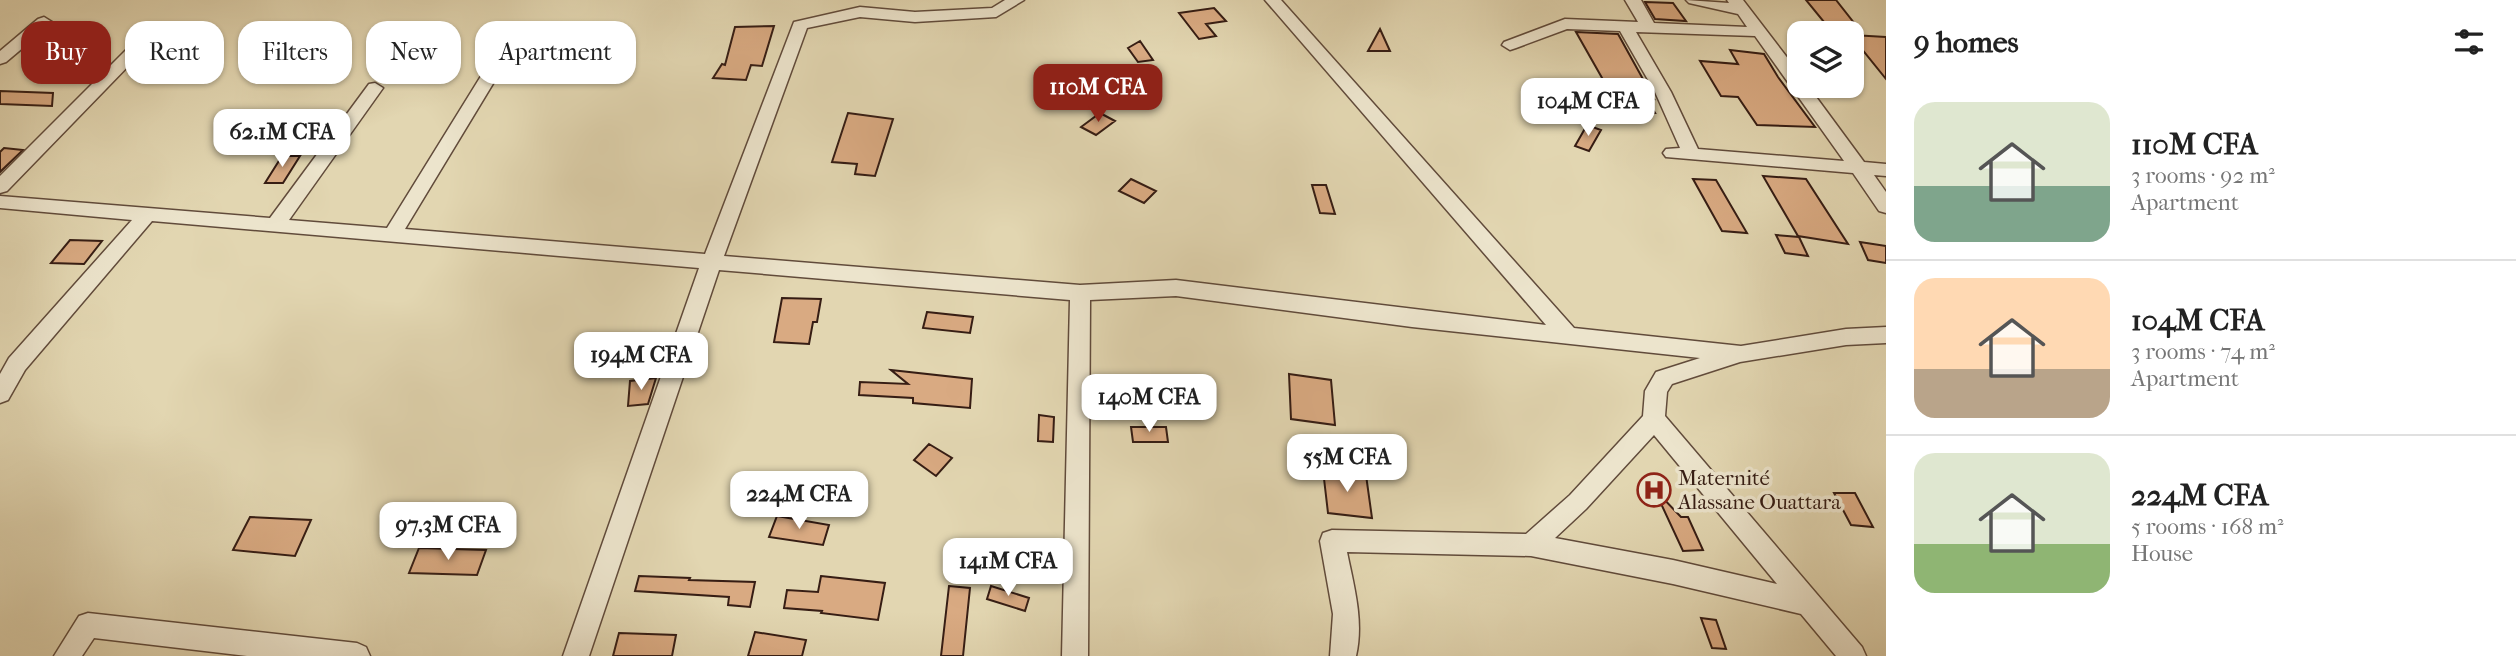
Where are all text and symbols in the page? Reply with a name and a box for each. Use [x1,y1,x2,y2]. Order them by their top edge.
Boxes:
chip: Buy [21,21,111,84]
chip: Rent [125,21,224,84]
chip: Filters [238,21,352,84]
chip: New [366,21,461,84]
chip: Apartment [475,21,636,84]
map controls [1787,21,1864,98]
button: layers [1787,21,1864,98]
icon: filters [2450,23,2488,61]
text: 9 homes [1914,25,2019,60]
pin: 110M CFA [1026,64,1170,124]
text: 110M CFA [1049,73,1147,100]
pin: 104M CFA [1516,78,1660,138]
text: 104M CFA [1537,87,1639,114]
pin: 62.1M CFA [202,110,362,169]
text: 62.1M CFA [229,118,335,145]
text: 110M CFA [2131,127,2258,162]
icon: home [1970,130,2054,214]
text: 3 rooms · 92 m² [2131,162,2275,189]
text: Apartment [2131,189,2239,216]
text: 104M CFA [2131,303,2265,338]
icon: home [1970,306,2054,390]
pin: 194M CFA [569,332,713,392]
text: 3 rooms · 74 m² [2131,338,2275,365]
text: 194M CFA [590,341,692,368]
text: Apartment [2131,365,2239,392]
pin: 140M CFA [1077,374,1221,434]
text: 140M CFA [1098,383,1200,410]
pin: 55M CFA [1282,434,1412,494]
text: 55M CFA [1303,443,1391,470]
place label: Maternité Alassane Ouattara [1677,466,1841,514]
hospital icon: Maternité Alassane Ouattara [1635,471,1673,509]
pin: 224M CFA [727,472,871,531]
text: 224M CFA [2131,478,2269,513]
text: 224M CFA [746,480,852,507]
icon: home [1970,481,2054,565]
pin: 97.3M CFA [368,503,528,562]
text: 97.3M CFA [396,511,500,538]
text: 5 rooms · 168 m² [2131,513,2284,540]
pin: 141M CFA [936,538,1080,598]
text: House [2131,540,2193,567]
text: 141M CFA [959,547,1057,574]

